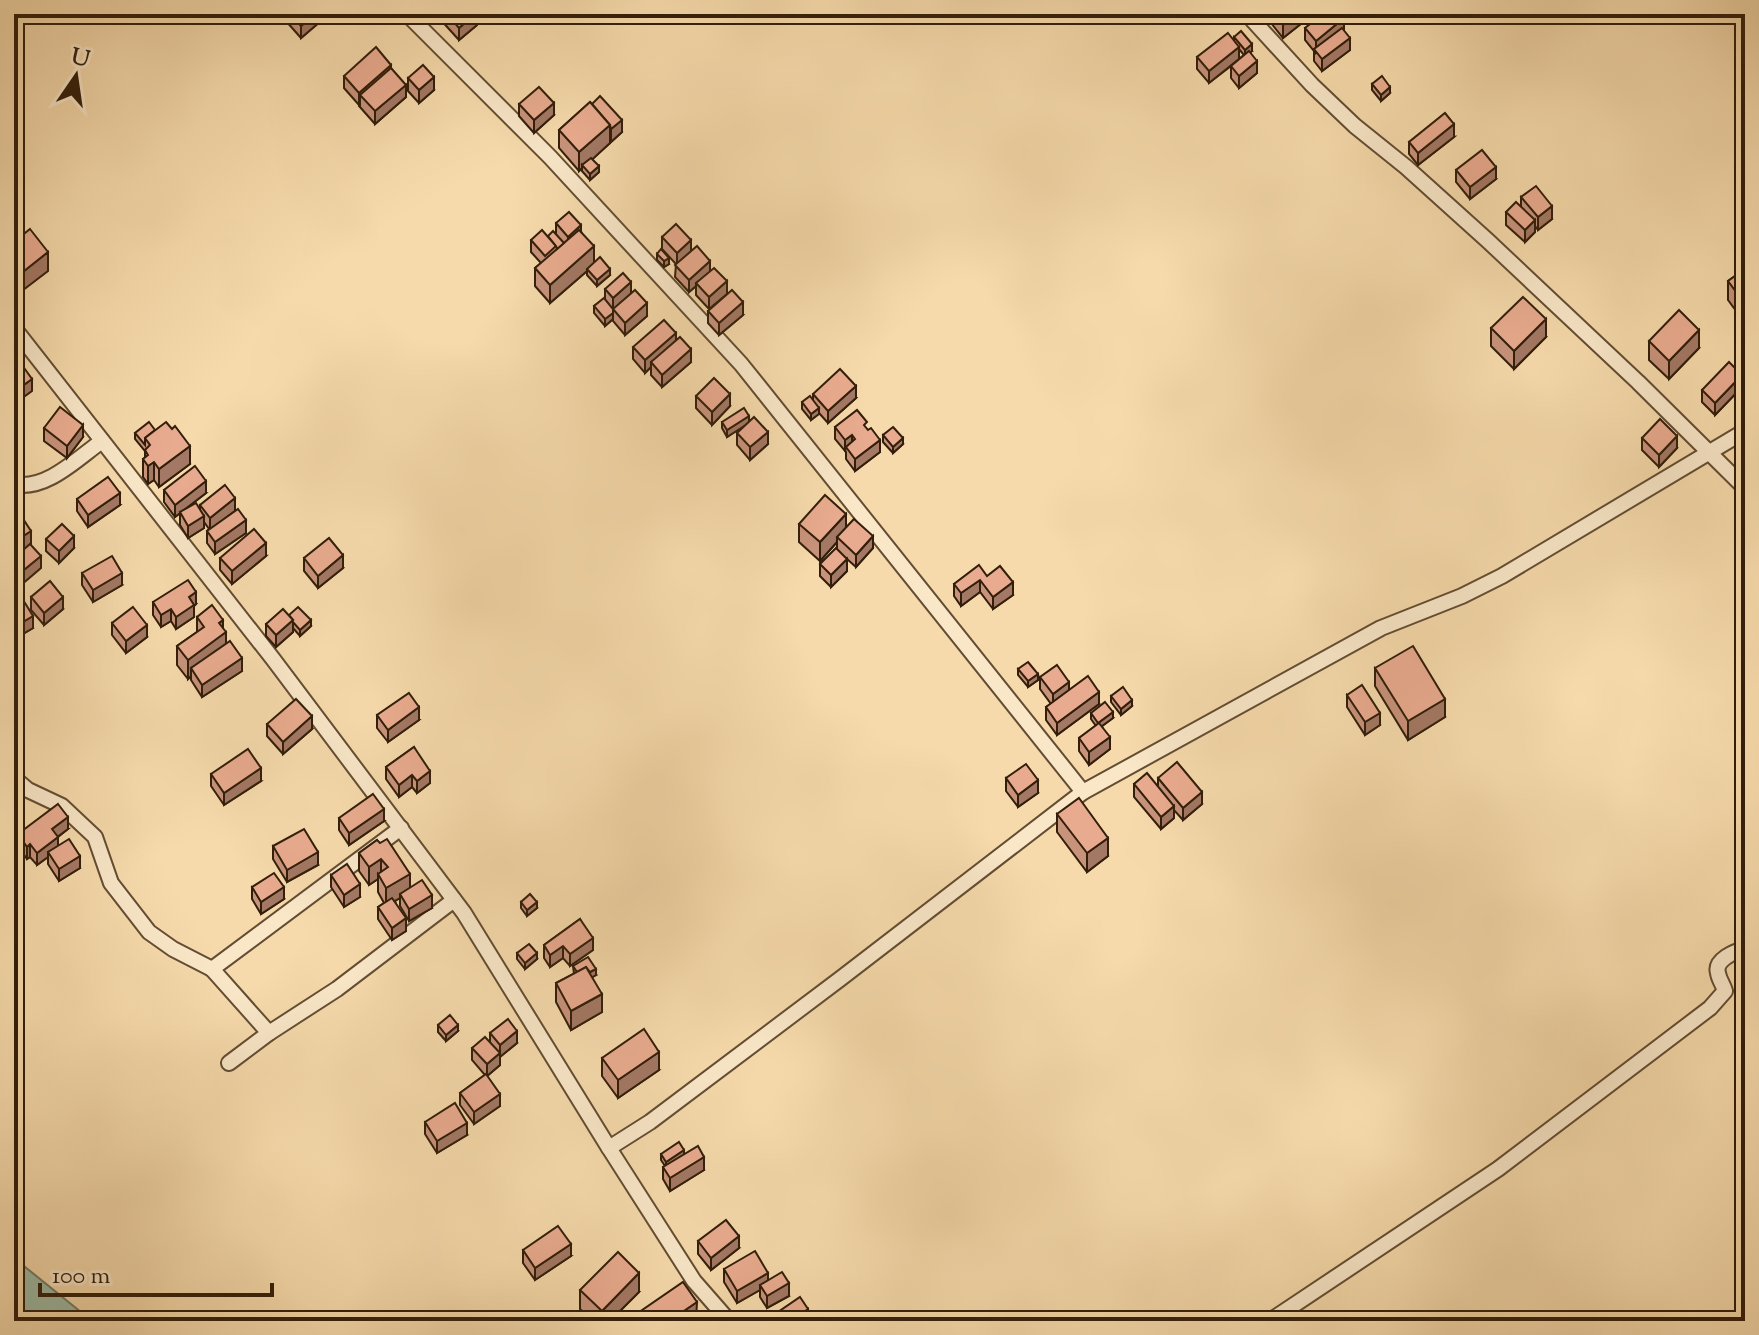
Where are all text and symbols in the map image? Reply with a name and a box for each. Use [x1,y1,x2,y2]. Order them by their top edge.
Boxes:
north arrow [36,36,116,116]
text: U [67,42,92,77]
scale bar [40,1247,272,1297]
text: 100 m [52,1260,110,1294]

